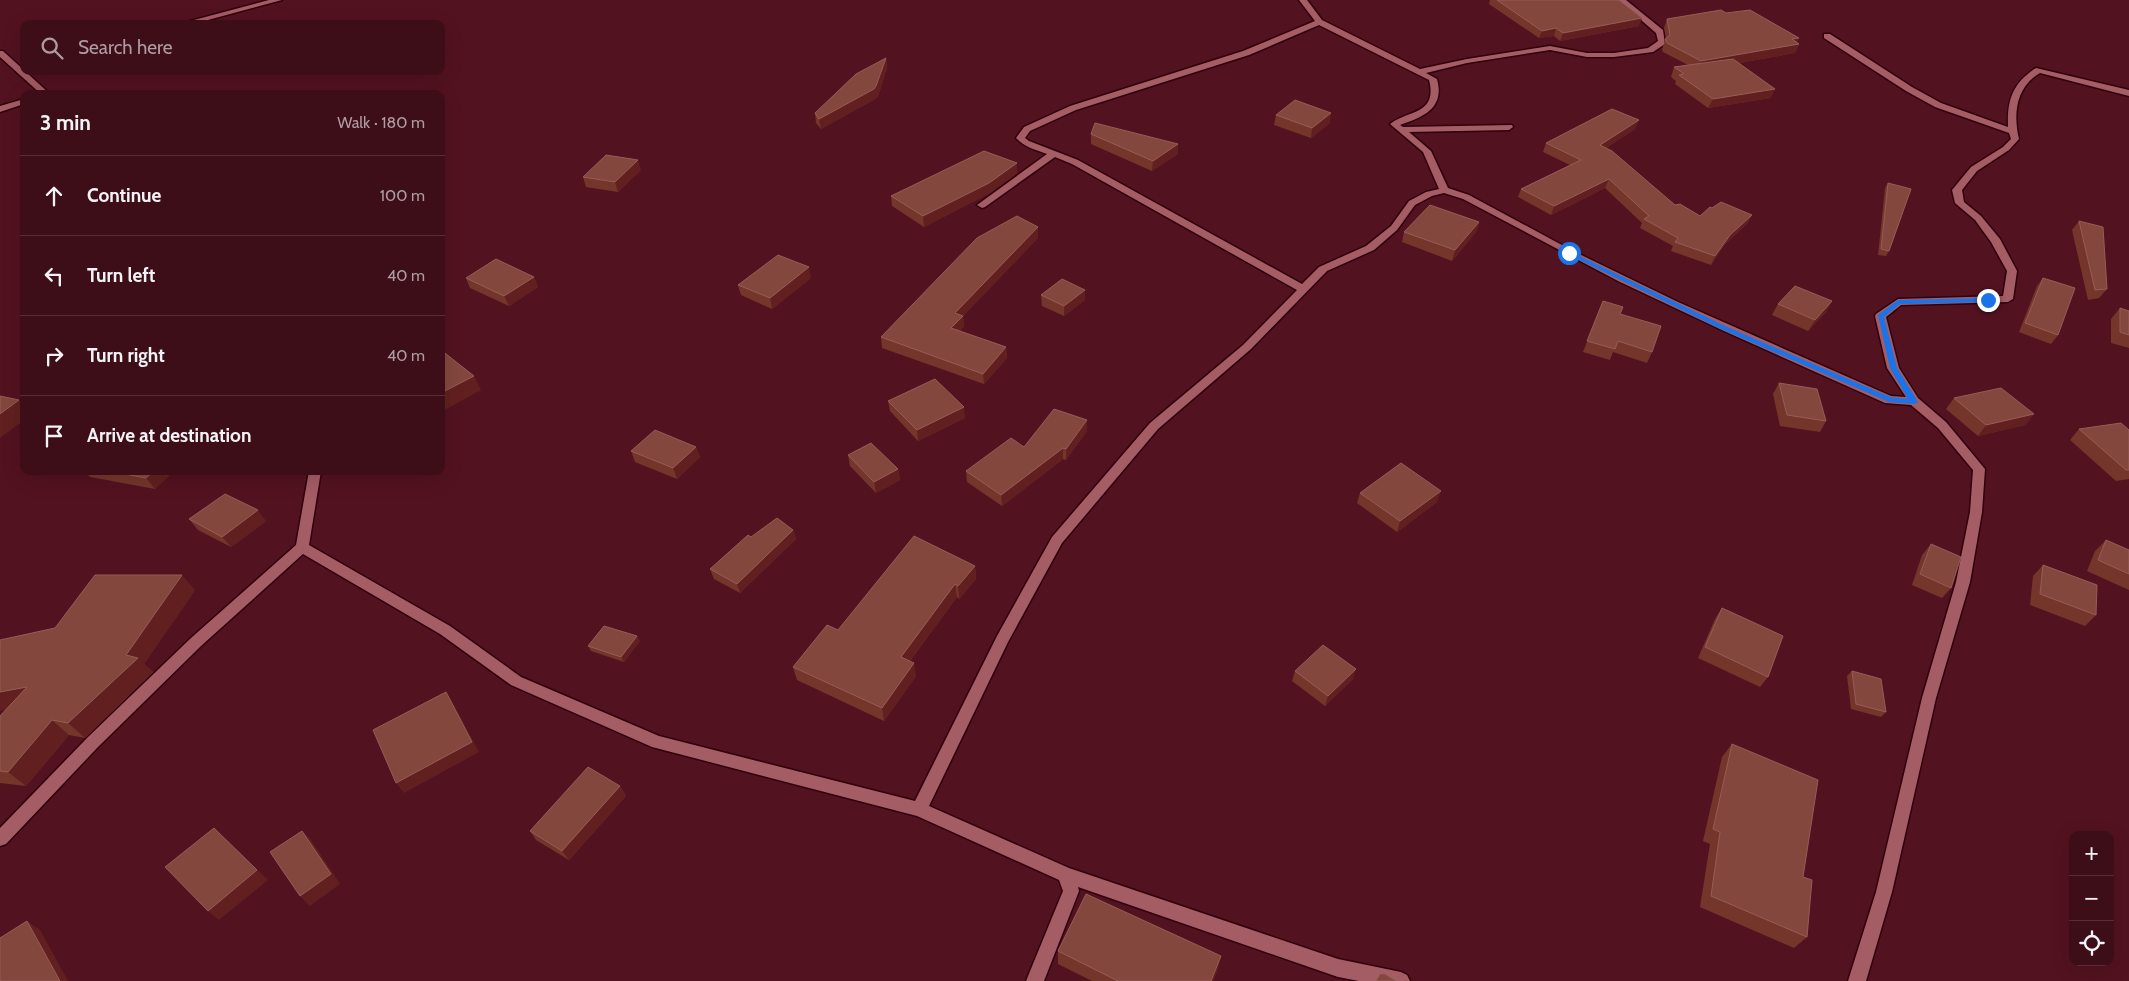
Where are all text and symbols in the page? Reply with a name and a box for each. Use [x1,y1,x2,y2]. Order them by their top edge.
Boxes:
search box [20,20,445,75]
icon: search [38,34,66,62]
text: Search here [78,36,172,59]
text: 3 min [40,110,91,135]
text: Walk · 180 m [337,113,425,132]
icon: ahead [40,182,68,210]
text: Continue [87,184,161,207]
text: 100 m [380,186,425,205]
route start [1558,242,1581,265]
icon: left [40,262,68,290]
text: Turn left [87,264,155,287]
text: 40 m [387,266,425,285]
route end [1977,289,2000,312]
icon: right [40,342,68,370]
text: Turn right [87,344,165,367]
text: 40 m [387,346,425,365]
icon: arrive [40,422,68,450]
text: Arrive at destination [87,424,251,447]
map controls [2069,831,2114,966]
button: + [2069,831,2114,876]
button: − [2069,876,2114,921]
button: locate [2069,921,2114,966]

